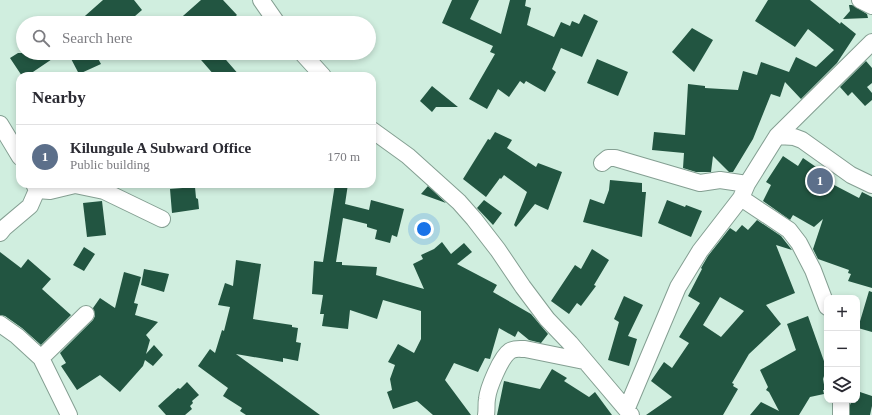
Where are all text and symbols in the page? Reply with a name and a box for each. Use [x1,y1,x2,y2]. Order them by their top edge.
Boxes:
search box [16,16,376,60]
icon: search [30,27,52,49]
text: Search here [62,30,132,46]
text: Nearby [32,88,86,107]
text: Kilungule A Subward Office [70,140,251,156]
text: 1 [42,149,48,164]
text: 170 m [327,149,360,164]
text: Public building [70,157,150,172]
pin: 1 [807,166,833,196]
your location [414,219,434,239]
map controls [824,295,860,403]
button: + [824,295,860,331]
button: − [824,331,860,367]
button: layers [824,367,860,403]

